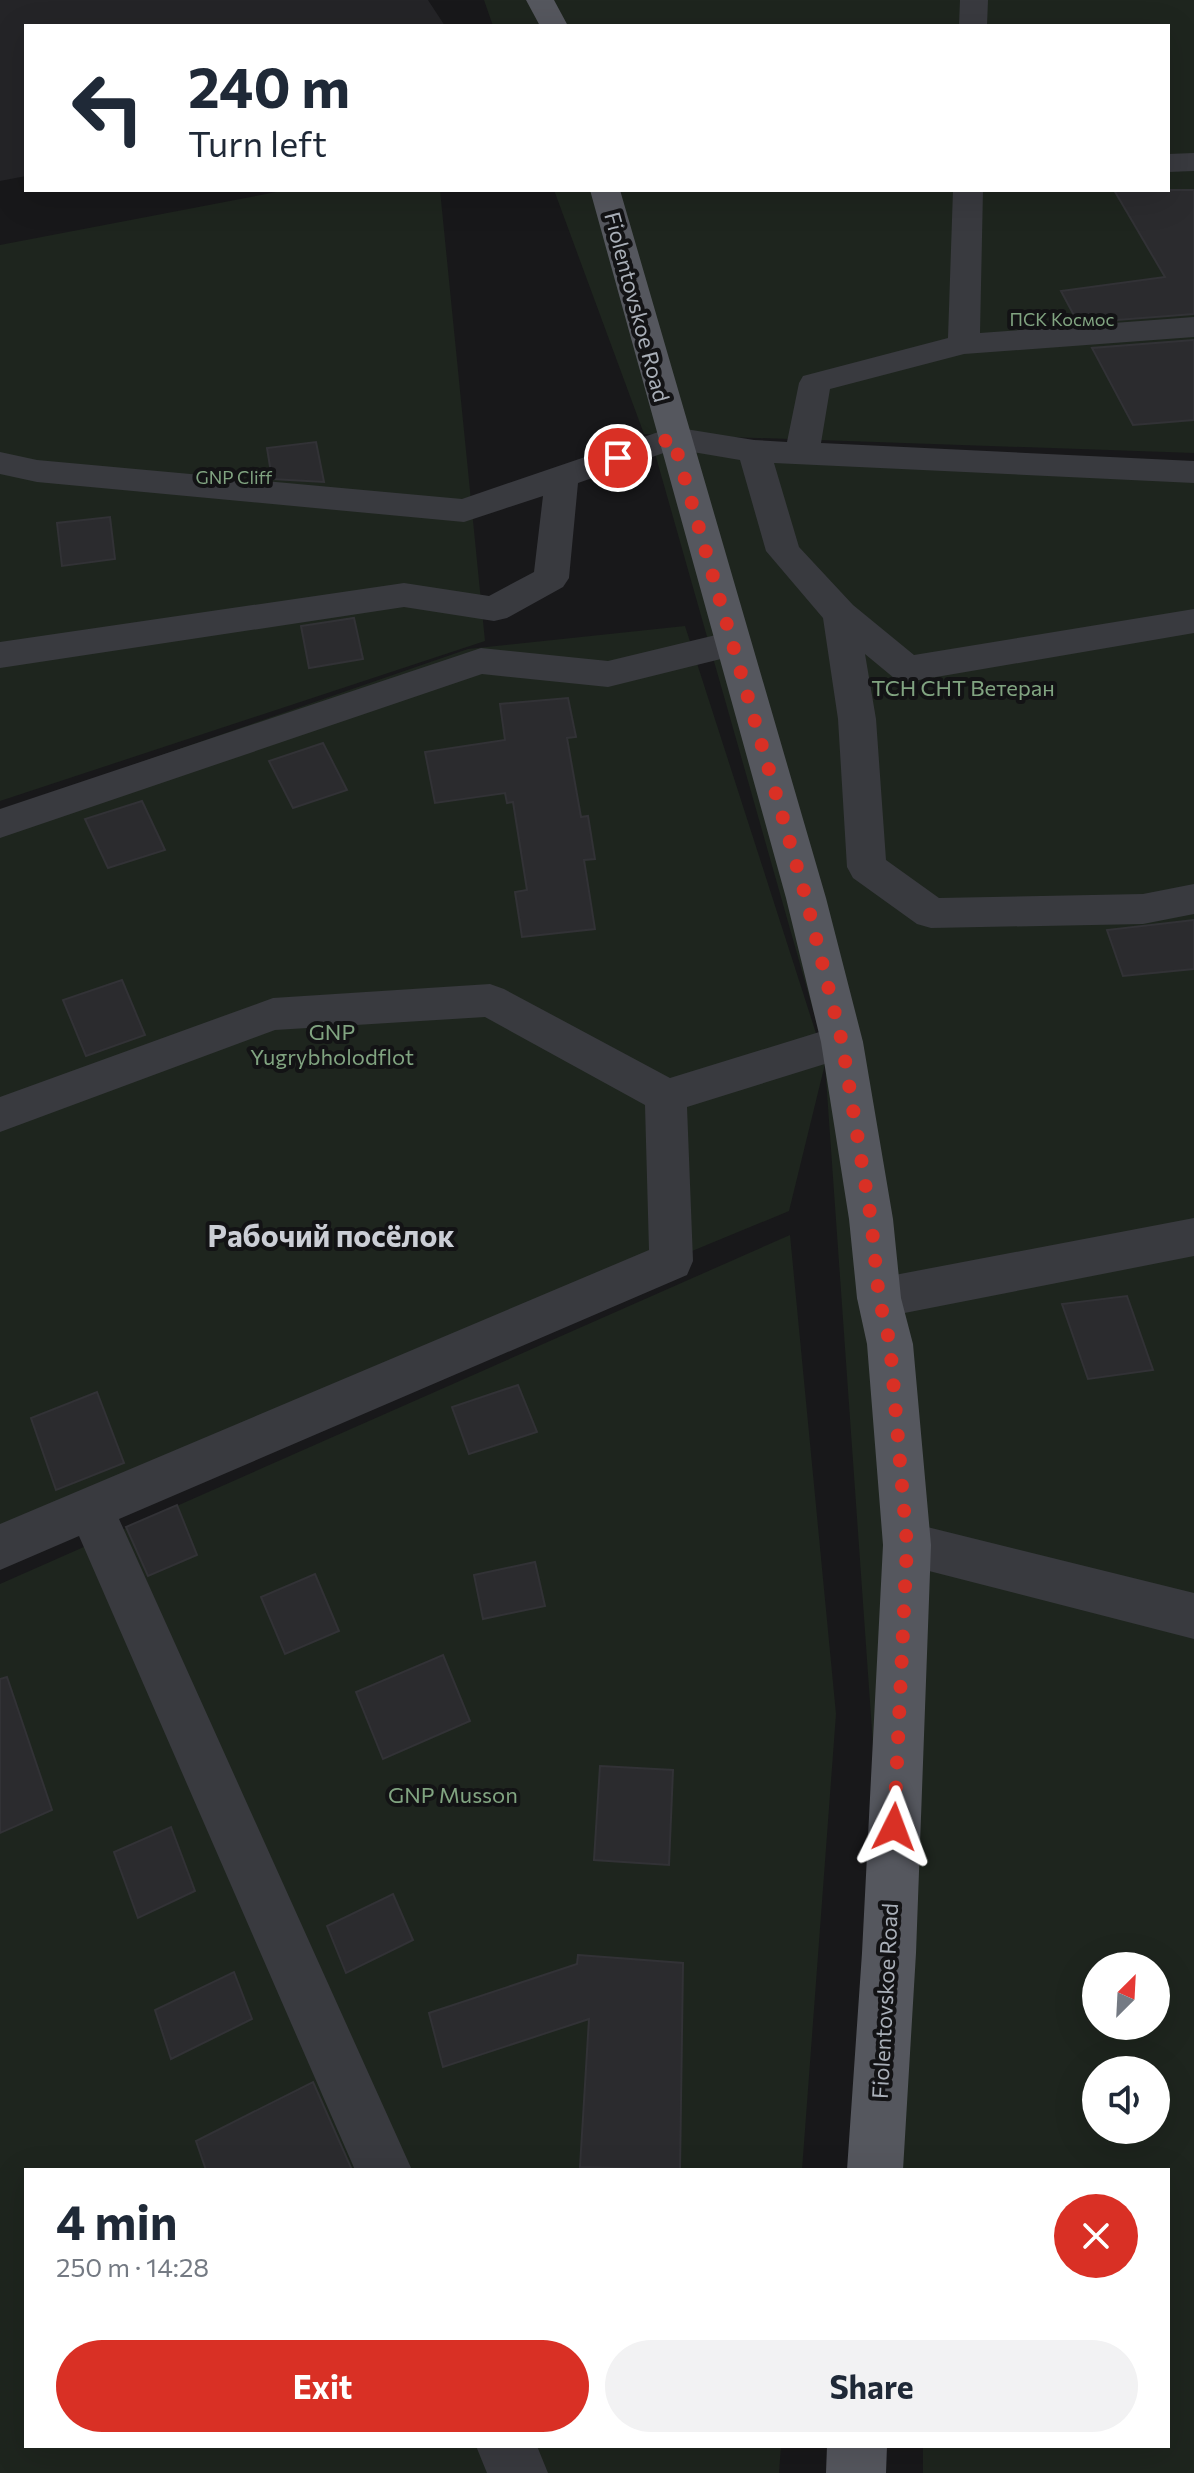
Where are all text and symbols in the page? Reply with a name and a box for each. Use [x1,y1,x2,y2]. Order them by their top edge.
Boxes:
text: 240 m [188,51,350,120]
icon: left [56,56,160,160]
text: Turn left [188,120,327,164]
street label: Fiolentovskoe Road [599,209,676,405]
park label: ПСК Космос [1010,308,1115,330]
pin [584,424,652,492]
icon: arrive [596,436,640,480]
park label: GNP Cliff [196,466,273,488]
park label: ТСН СНТ Ветеран [871,674,1055,701]
park label: GNP Yugrybholodflot [250,1018,414,1070]
district label: Рабочий посёлок [208,1216,455,1253]
park label: GNP Musson [388,1781,518,1808]
position arrow [852,1785,936,1869]
street label: Fiolentovskoe Road [866,1903,903,2099]
north arrow [1082,1952,1170,2040]
map controls [1082,1952,1170,2144]
button: sound [1082,2056,1170,2144]
text: 4 min [56,2191,178,2250]
button: close [1054,2194,1138,2278]
text: 250 m · 14:28 [56,2251,209,2282]
button: Exit [56,2340,589,2432]
button: Share [605,2340,1138,2432]

